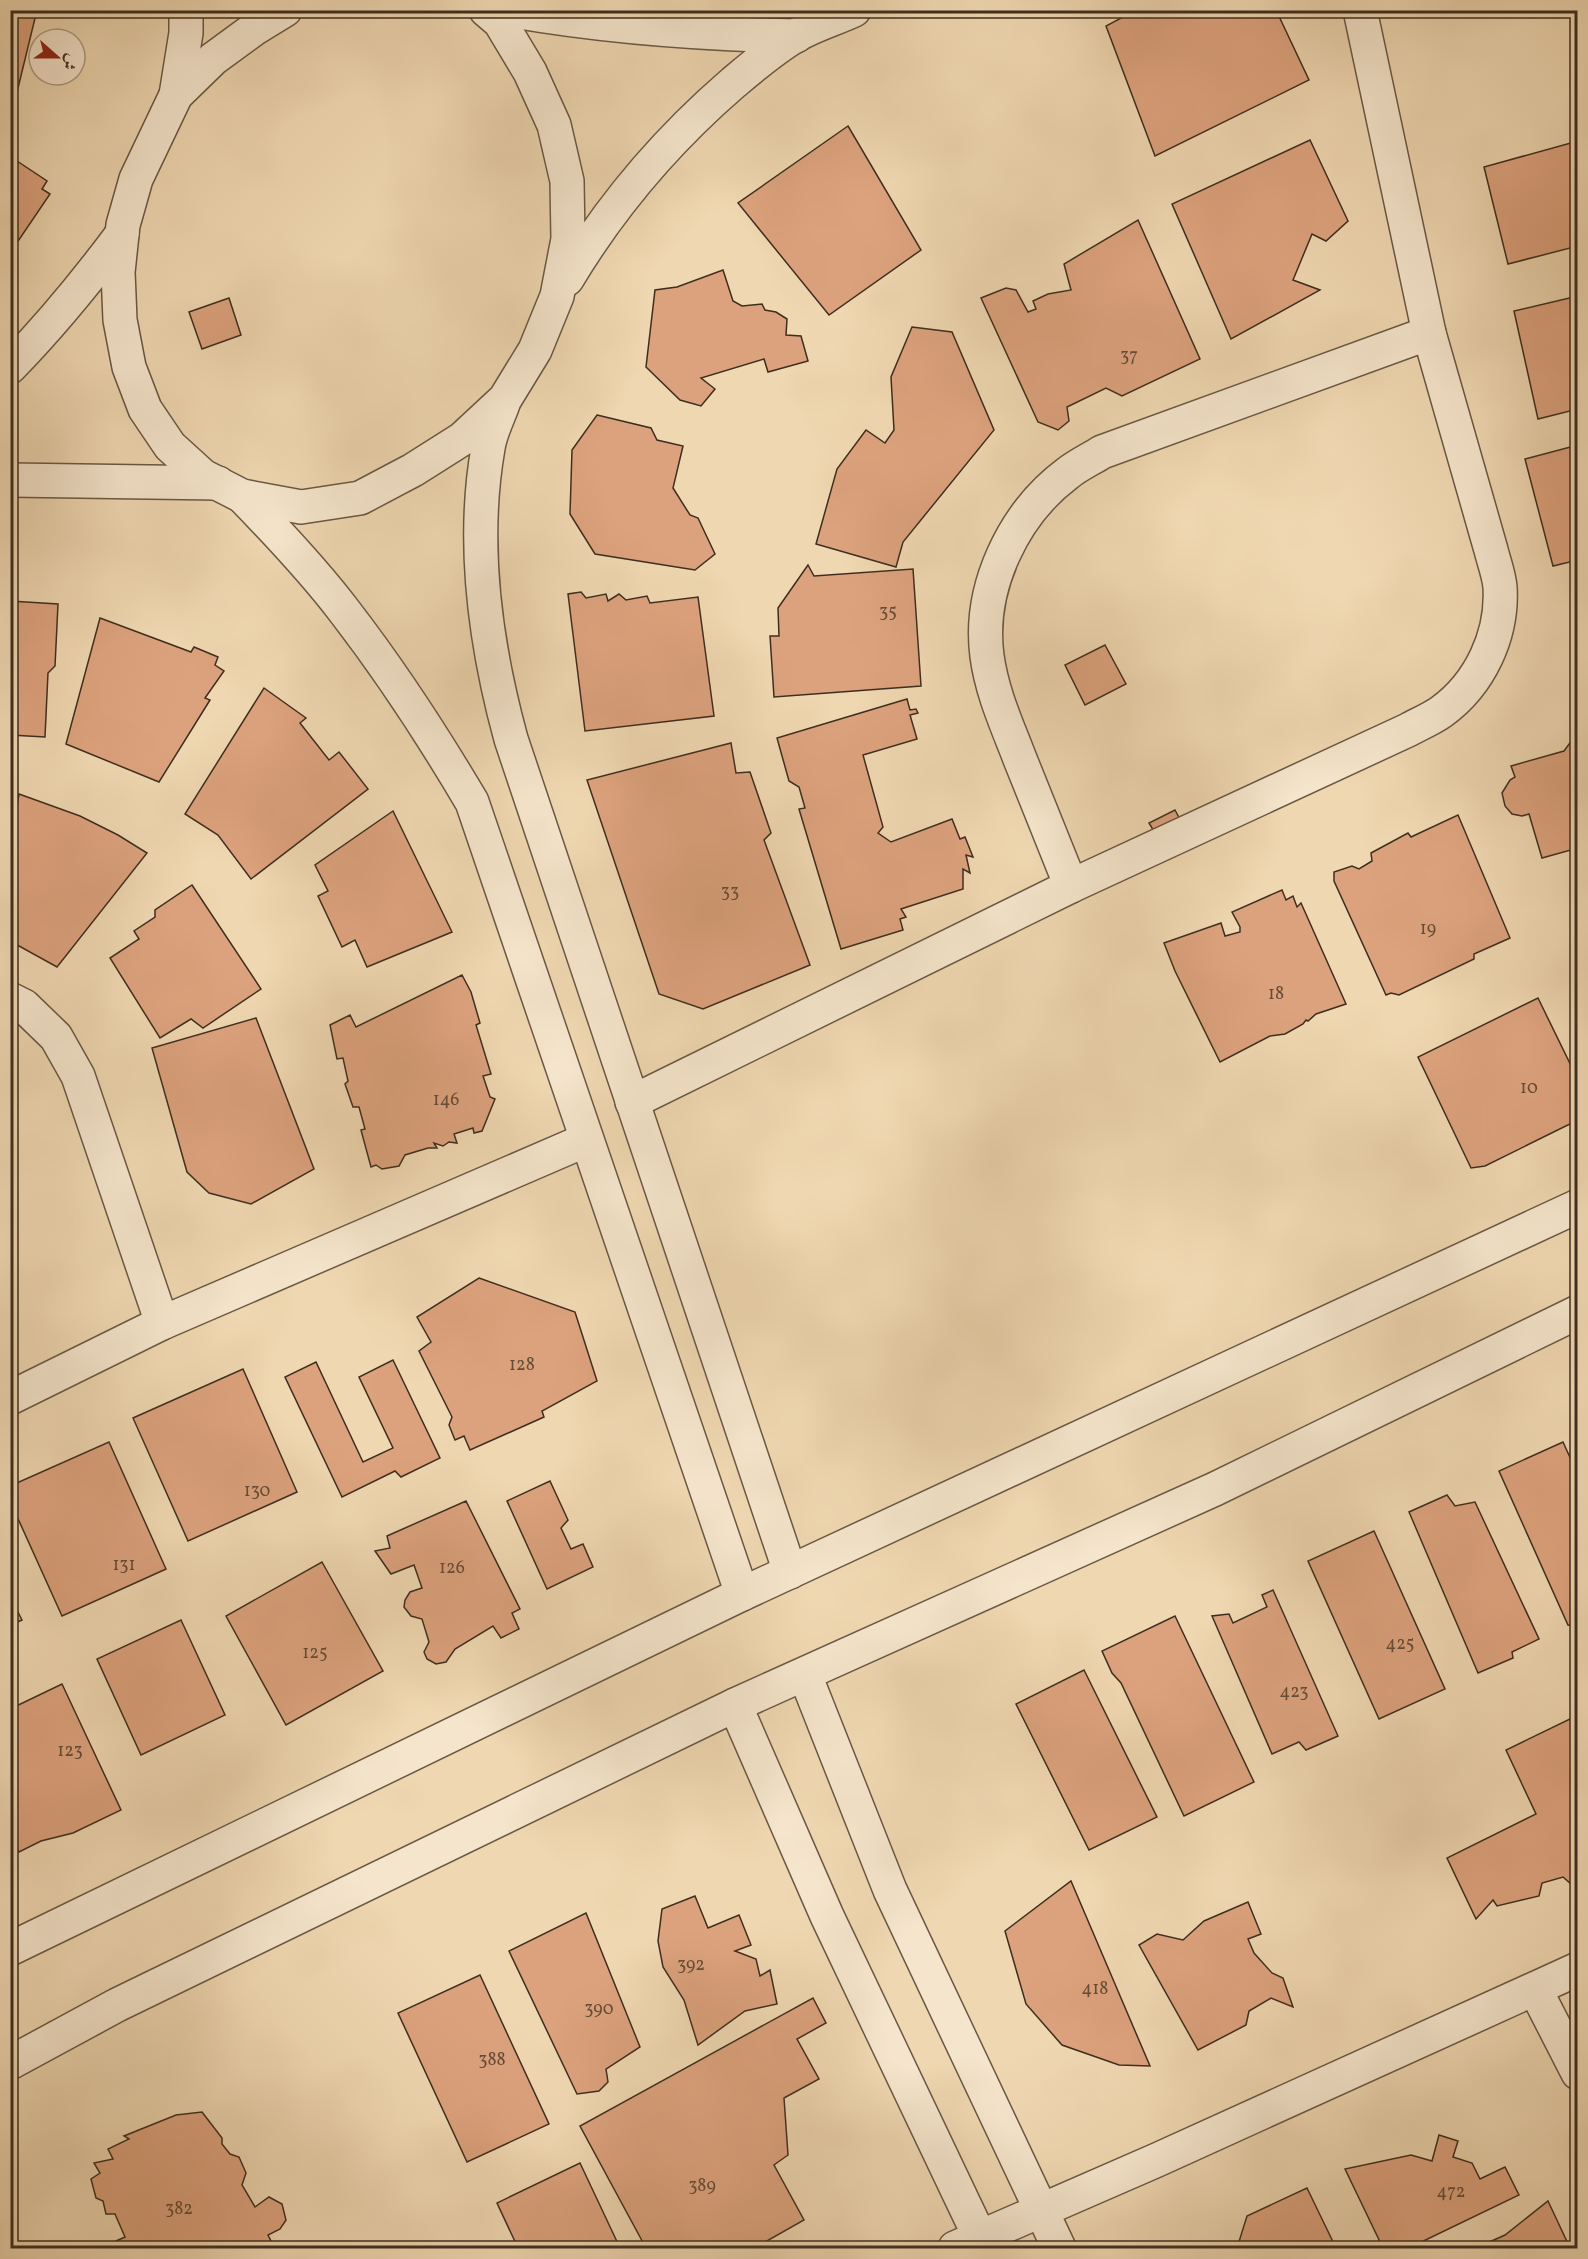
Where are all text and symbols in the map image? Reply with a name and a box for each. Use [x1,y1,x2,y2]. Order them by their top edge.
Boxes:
north arrow [27,27,87,87]
text: ش [56,50,82,73]
house number: 37 [1120,344,1138,369]
house number: 35 [879,600,897,625]
house number: 33 [721,880,739,905]
house number: 19 [1420,917,1436,942]
house number: 18 [1268,982,1284,1007]
house number: 10 [1520,1076,1538,1101]
house number: 146 [433,1088,459,1113]
house number: 128 [509,1353,535,1378]
house number: 130 [244,1479,271,1504]
house number: 131 [112,1553,136,1578]
house number: 126 [439,1556,465,1581]
house number: 425 [1385,1632,1415,1657]
house number: 125 [302,1641,328,1666]
house number: 423 [1279,1680,1309,1705]
house number: 123 [57,1739,83,1764]
house number: 392 [677,1953,705,1978]
house number: 418 [1082,1977,1108,2002]
house number: 390 [584,1997,614,2022]
house number: 388 [478,2048,506,2073]
house number: 389 [688,2174,716,2199]
house number: 472 [1437,2180,1465,2205]
house number: 382 [165,2197,193,2222]

